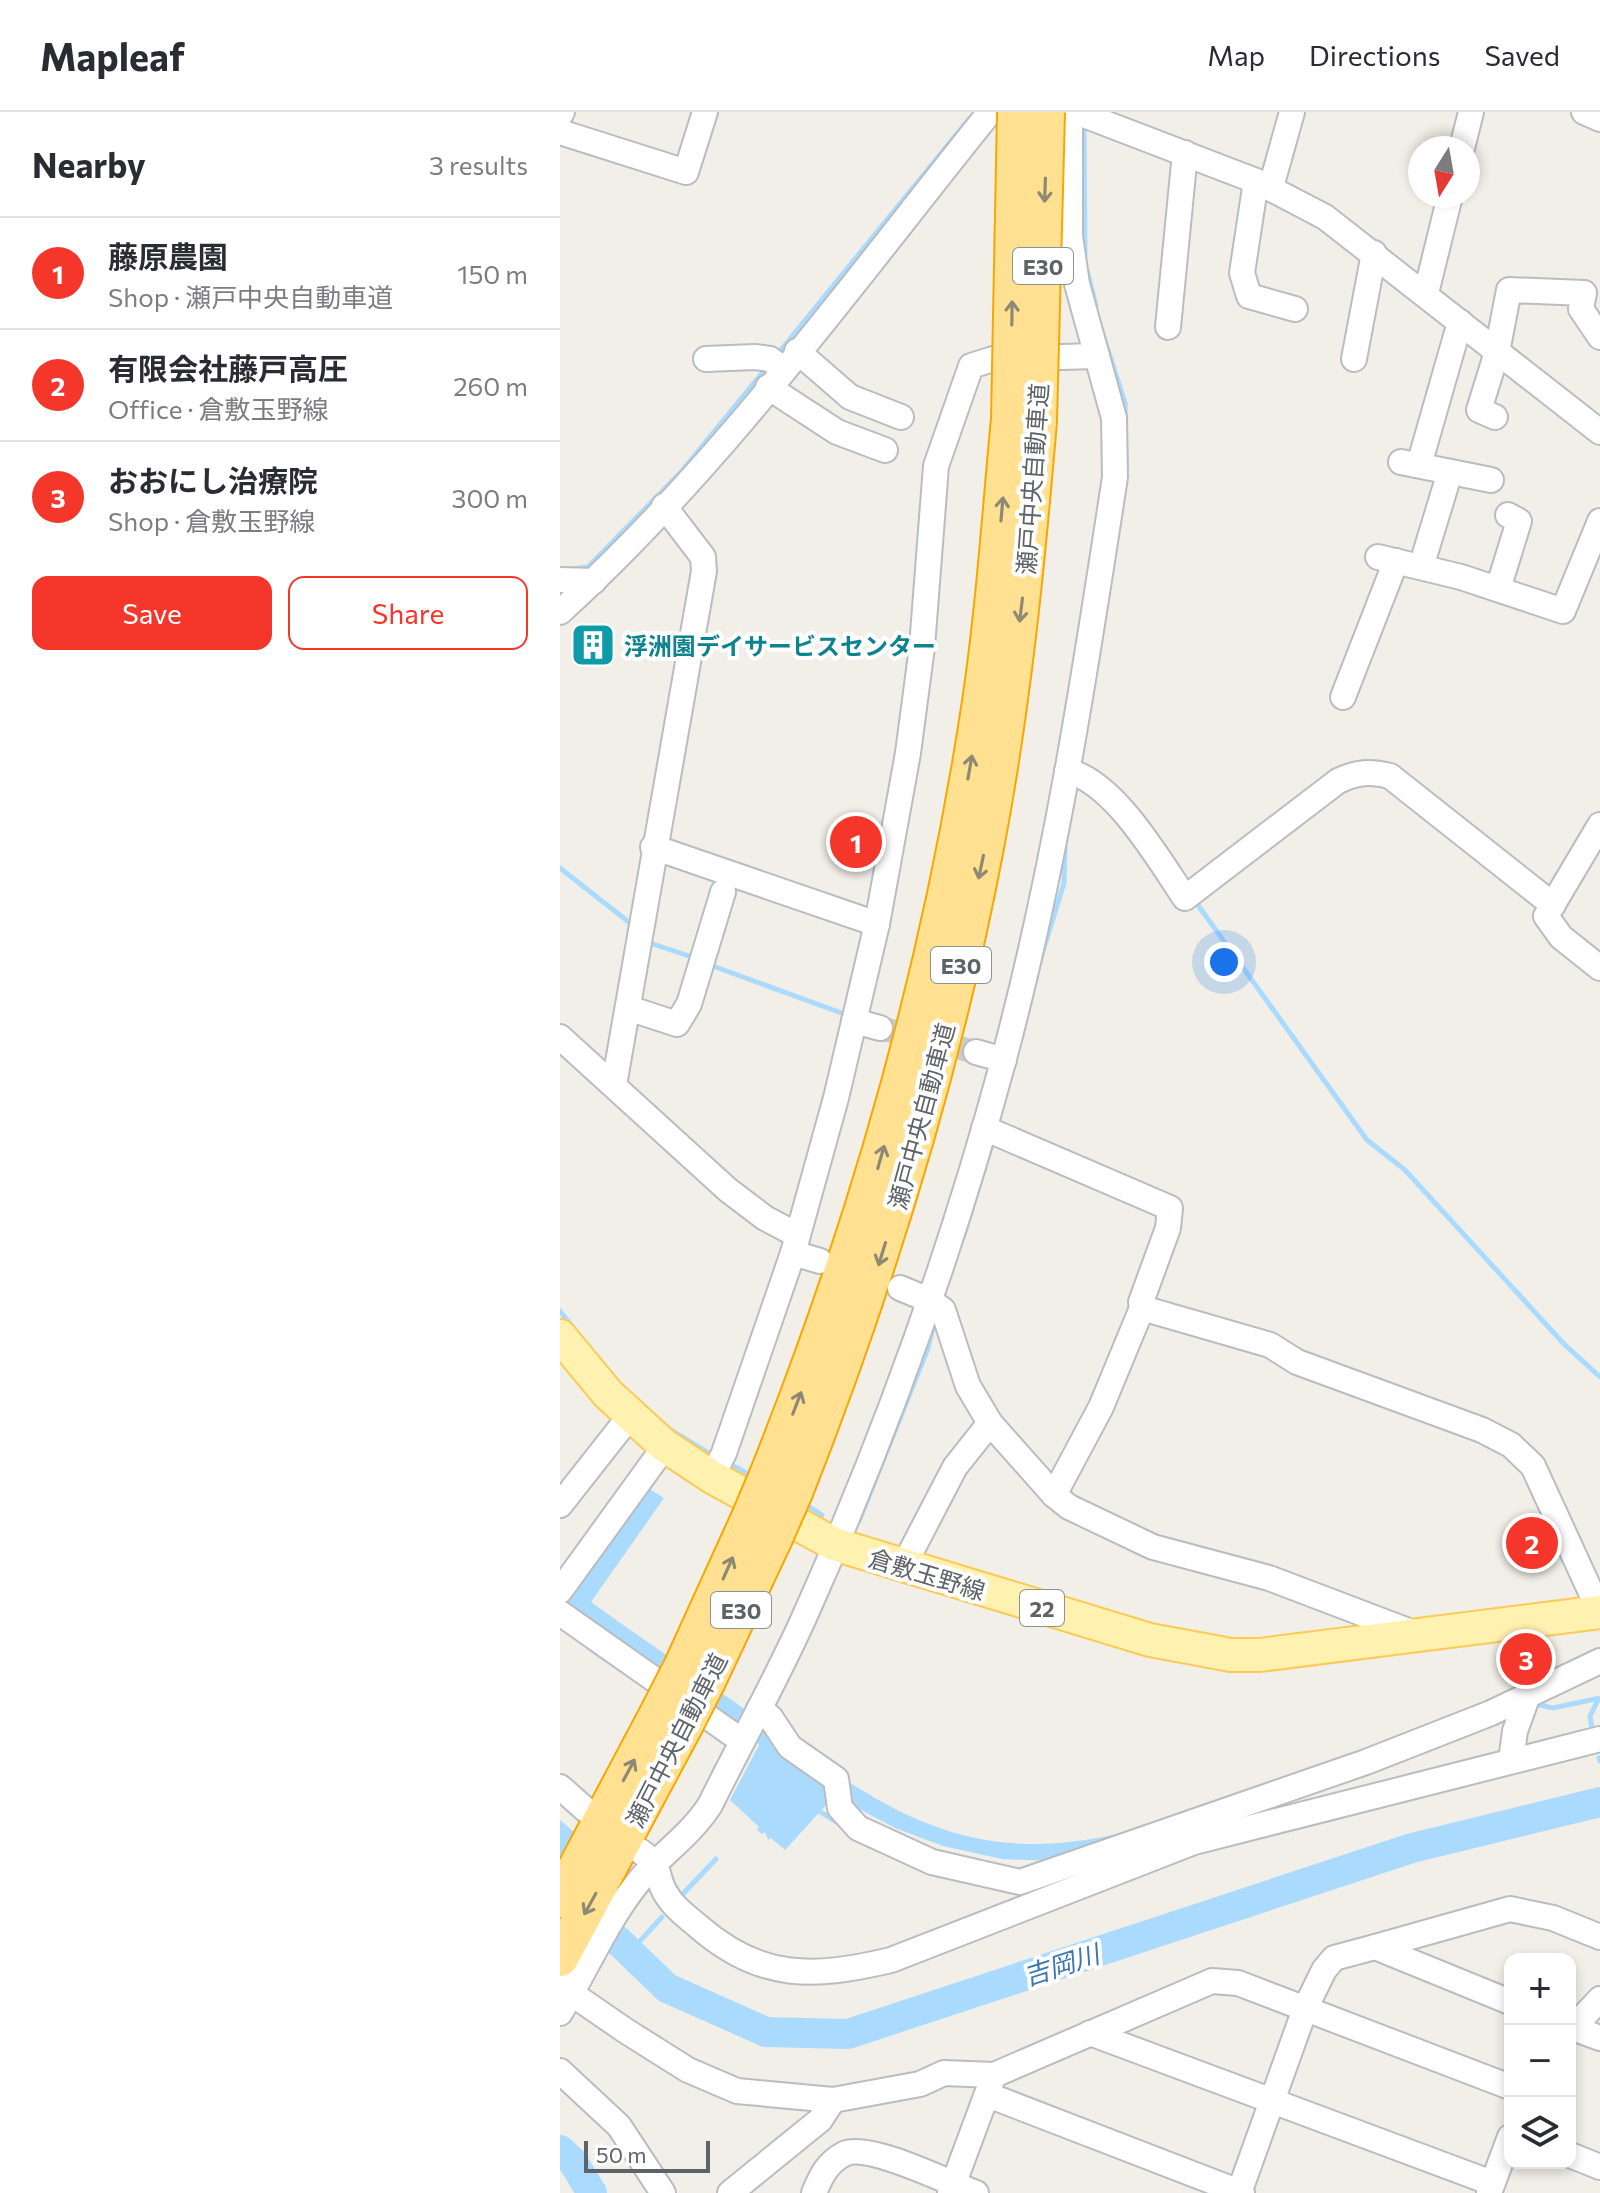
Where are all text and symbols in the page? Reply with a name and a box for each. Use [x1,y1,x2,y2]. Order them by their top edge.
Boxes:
text: Mapleaf [40,32,185,79]
text: Map [1207,38,1265,72]
text: Directions [1309,38,1440,72]
text: Saved [1484,38,1560,72]
north arrow [1408,136,1480,208]
text: Nearby [32,143,146,185]
text: 3 results [429,149,528,180]
one-way arrow [1037,176,1052,203]
text: 藤原農園 [108,237,228,274]
road number: E30 [1013,248,1073,284]
text: 1 [52,258,64,289]
text: 150 m [457,258,528,289]
text: Shop · 瀬戸中央自動車道 [108,281,393,312]
one-way arrow [1005,300,1020,327]
text: 有限会社藤戸高圧 [108,349,348,386]
text: 2 [51,370,65,401]
text: 260 m [453,370,528,401]
street label: 瀬戸中央自動車道 [1011,382,1053,576]
text: Office · 倉敷玉野線 [108,393,329,424]
text: おおにし治療院 [108,461,318,498]
text: 3 [50,482,66,513]
text: 300 m [452,482,528,513]
one-way arrow [995,496,1010,523]
text: Shop · 倉敷玉野線 [108,505,315,536]
button: Save [32,576,272,650]
button: Share [288,576,528,650]
one-way arrow [1013,597,1028,622]
building icon: 浮洲園デイサービスセンター [569,621,617,669]
place label: 浮洲園デイサービスセンター [624,631,936,660]
one-way arrow [963,755,978,780]
pin: 1 [830,812,882,872]
one-way arrow [973,853,988,879]
your location [1204,942,1244,982]
road number: E30 [931,947,991,983]
street label: 瀬戸中央自動車道 [882,1020,960,1212]
one-way arrow [874,1144,889,1170]
one-way arrow [874,1241,888,1266]
one-way arrow [791,1391,805,1416]
pin: 2 [1506,1513,1558,1573]
street label: 倉敷玉野線 [865,1543,989,1605]
one-way arrow [721,1557,736,1581]
road number: 22 [1020,1590,1064,1626]
road number: E30 [711,1592,771,1628]
pin: 3 [1500,1629,1552,1689]
street label: 瀬戸中央自動車道 [619,1648,733,1832]
one-way arrow [622,1759,638,1782]
one-way arrow [582,1892,598,1915]
water label: 吉岡川 [1019,1936,1106,1991]
map controls [1504,1953,1576,2169]
button: + [1504,1953,1576,2025]
button: − [1504,2025,1576,2097]
button: layers [1504,2097,1576,2169]
scale bar [584,2137,710,2173]
text: 50 m [596,2141,646,2168]

